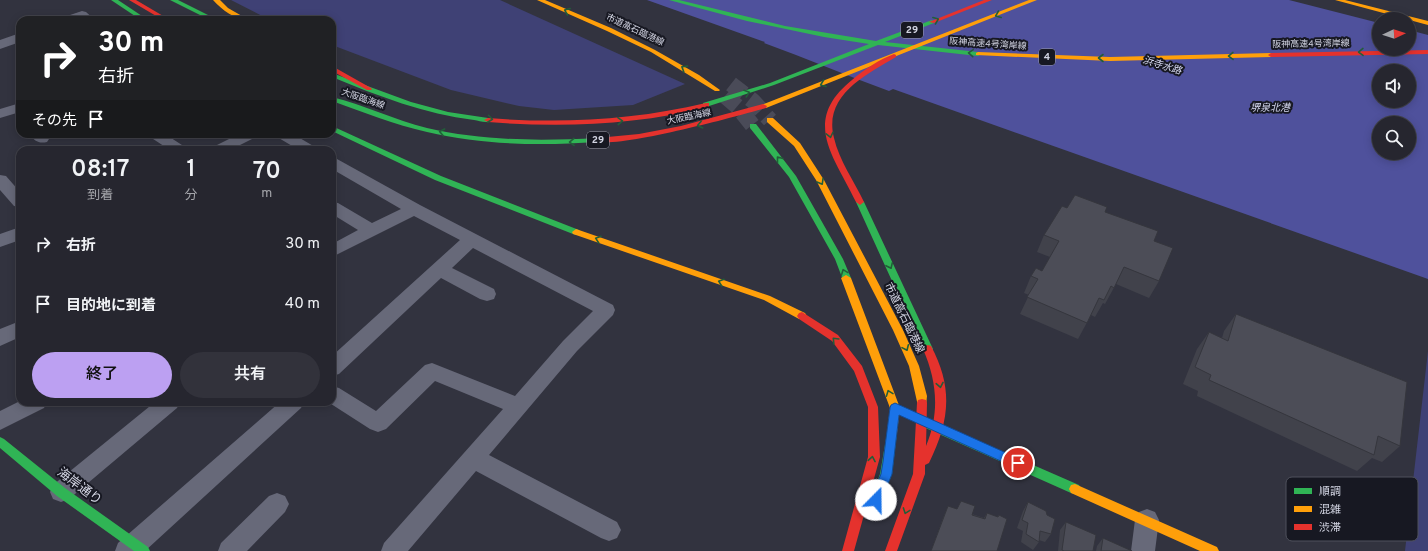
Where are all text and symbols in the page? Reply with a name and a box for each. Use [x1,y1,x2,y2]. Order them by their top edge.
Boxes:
one-way arrow [564,8,571,16]
one-way arrow [994,10,1001,18]
street label: 市道高石臨港線 [604,12,667,49]
north arrow [1372,12,1416,56]
map controls [1372,12,1416,160]
one-way arrow [932,17,939,25]
road number: 29 [901,22,923,38]
text: 30 m [98,26,164,62]
icon: right [32,32,84,84]
street label: 阪神高速4号湾岸線 [949,36,1028,52]
street label: 阪神高速4号湾岸線 [1272,38,1351,50]
one-way arrow [1358,48,1364,57]
one-way arrow [968,49,974,58]
road number: 4 [1039,49,1055,65]
one-way arrow [1228,51,1234,60]
one-way arrow [1098,54,1104,62]
water label: 浜寺水路 [1141,54,1184,78]
button: sound [1372,64,1416,108]
one-way arrow [681,65,688,72]
text: 右折 [98,66,134,89]
one-way arrow [820,79,827,87]
street label: 大阪臨海線 [340,86,387,112]
one-way arrow [743,90,750,98]
water label: 堺泉北港 [1250,102,1292,115]
street label: 大阪臨海線 [666,107,713,127]
icon: arrive [85,108,107,130]
text: その先 [32,112,77,131]
one-way arrow [487,114,493,123]
one-way arrow [617,116,623,125]
button: search [1372,116,1416,160]
one-way arrow [697,120,704,129]
one-way arrow [439,129,445,137]
road number: 29 [587,132,609,148]
one-way arrow [826,132,834,138]
one-way arrow [569,138,575,146]
text: 08:17 [71,155,129,185]
text: 1 [186,155,196,185]
text: 70 [253,157,281,187]
one-way arrow [777,157,784,164]
one-way arrow [817,178,824,185]
text: m [261,186,272,202]
text: 到着 [87,188,113,204]
text: 分 [185,188,198,204]
icon: right [32,233,54,255]
text: 30 m [285,235,320,254]
one-way arrow [595,235,602,244]
text: 右折 [66,237,96,256]
one-way arrow [885,262,893,269]
one-way arrow [840,268,848,275]
one-way arrow [717,278,724,286]
street label: 市道高石臨港線 [881,280,927,356]
icon: arrive [32,293,54,315]
text: 40 m [285,295,320,314]
text: 目的地に到着 [66,297,156,316]
one-way arrow [833,337,840,345]
one-way arrow [901,343,909,351]
button: 終了 [32,352,172,398]
button: 共有 [180,352,320,398]
one-way arrow [935,382,944,389]
one-way arrow [886,390,894,397]
pin [1001,446,1035,480]
icon: arrive [1007,452,1029,474]
one-way arrow [867,456,876,462]
street label: 海岸通り [53,465,105,509]
legend [1286,477,1418,541]
position arrow [855,479,897,521]
text: 順調 [1319,485,1341,499]
text: 混雑 [1319,503,1341,517]
one-way arrow [902,507,910,514]
text: 渋滞 [1319,521,1341,535]

